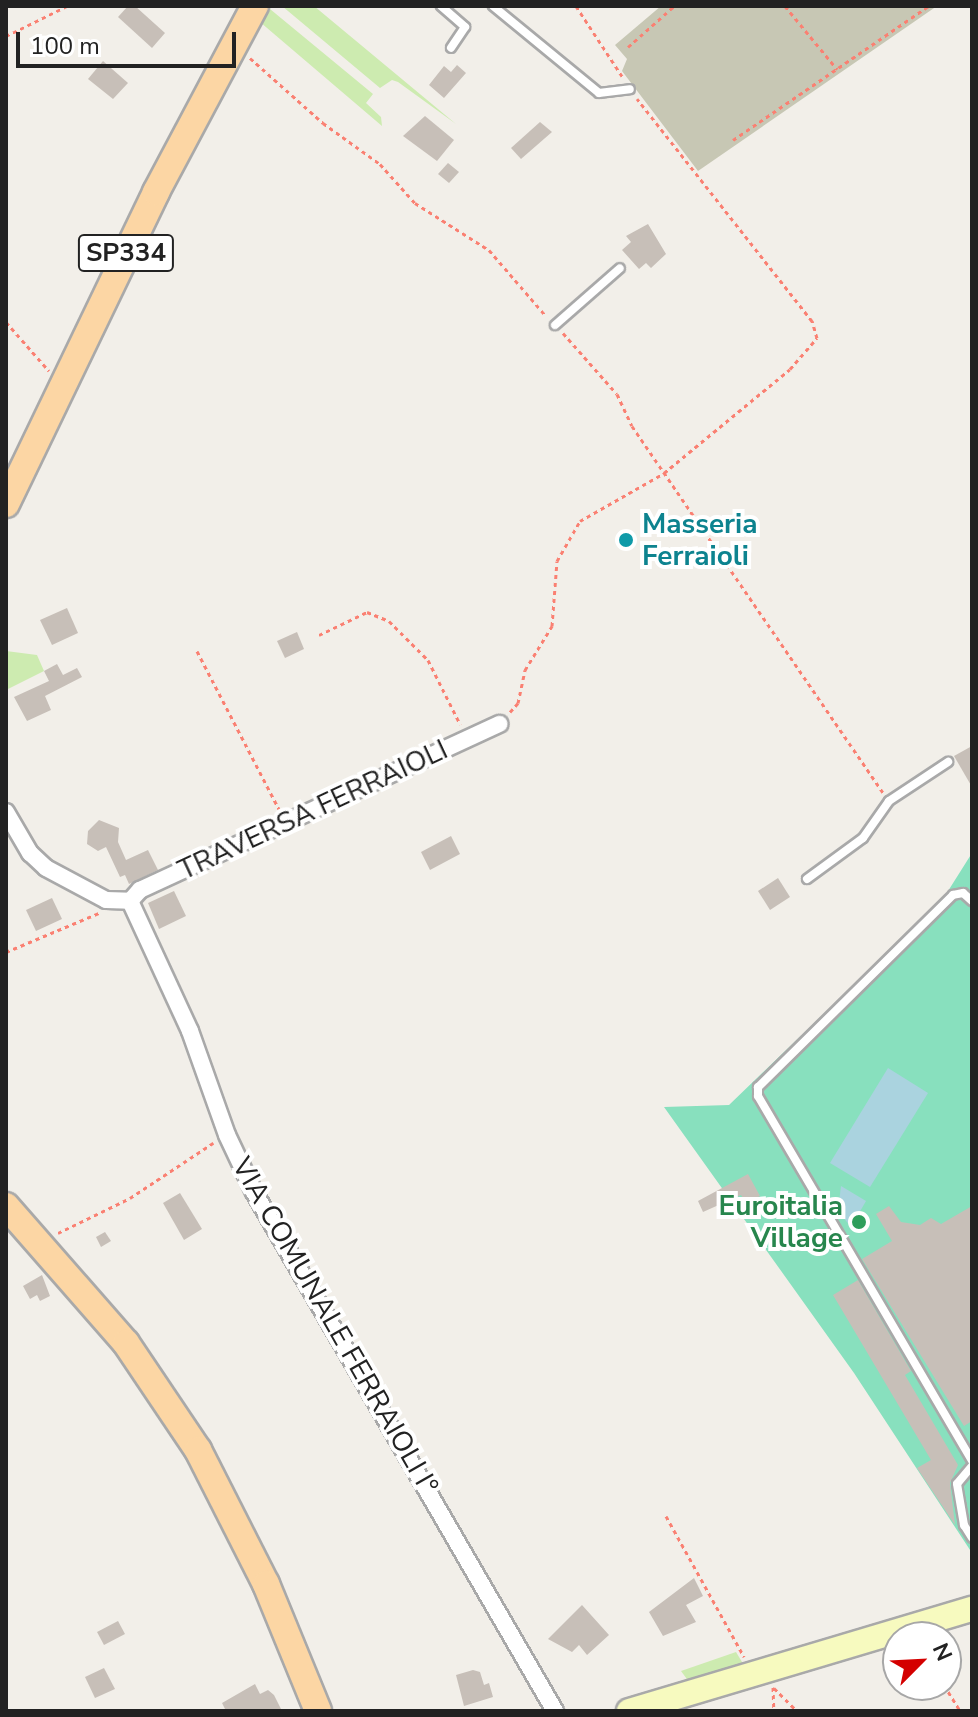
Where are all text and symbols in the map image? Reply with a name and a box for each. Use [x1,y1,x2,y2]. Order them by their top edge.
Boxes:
scale bar [20,16,240,66]
text: 100 m [30,30,100,62]
road number: SP334 [76,231,176,275]
place label: Masseria Ferraioli [642,507,758,573]
marker: Masseria Ferraioli [617,531,635,549]
street label: TRAVERSA FERRAIOLI [173,733,453,887]
street label: VIA COMUNALE FERRAIOLI I° [225,1152,445,1500]
place label: Euroitalia Village [719,1189,843,1255]
marker: Euroitalia Village [850,1213,868,1231]
north arrow [882,1621,962,1701]
text: N [925,1638,959,1666]

